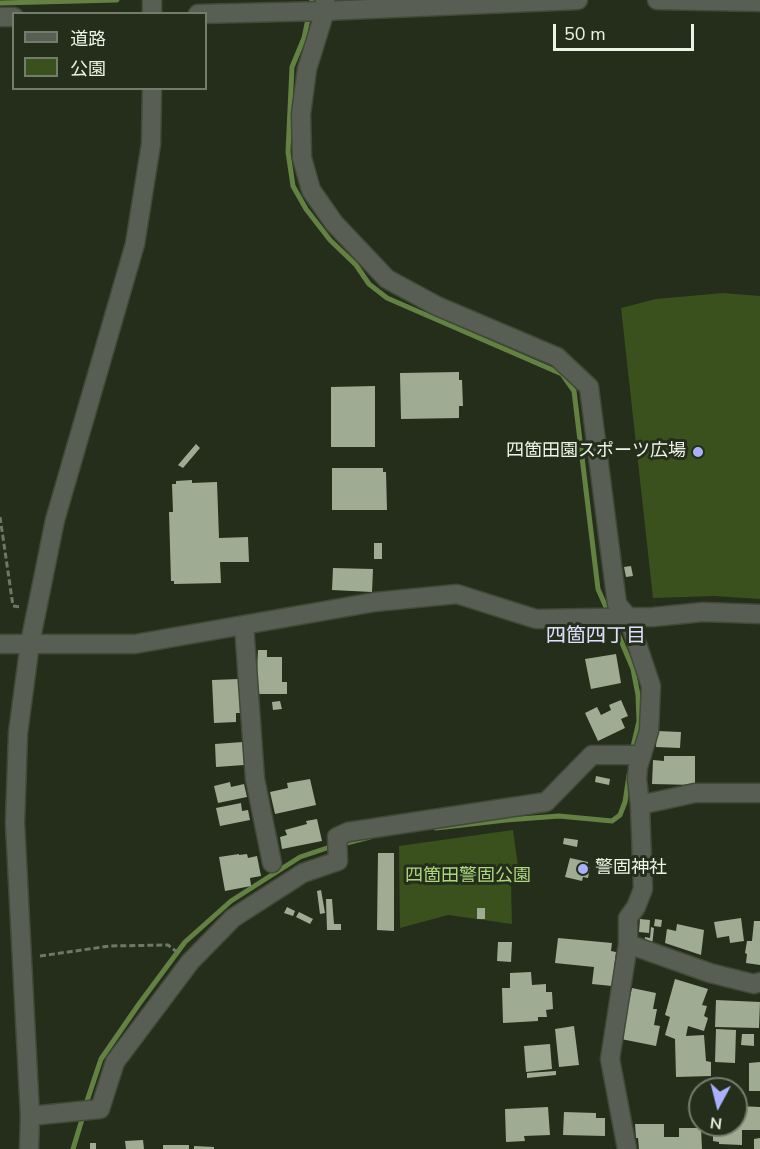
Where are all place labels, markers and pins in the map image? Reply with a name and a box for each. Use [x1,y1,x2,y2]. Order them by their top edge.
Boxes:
place label: 四箇田園スポーツ広場 [506,441,686,463]
marker: 四箇田園スポーツ広場 [691,445,705,459]
place label: 警固神社 [595,858,667,880]
marker: 警固神社 [576,862,590,876]

